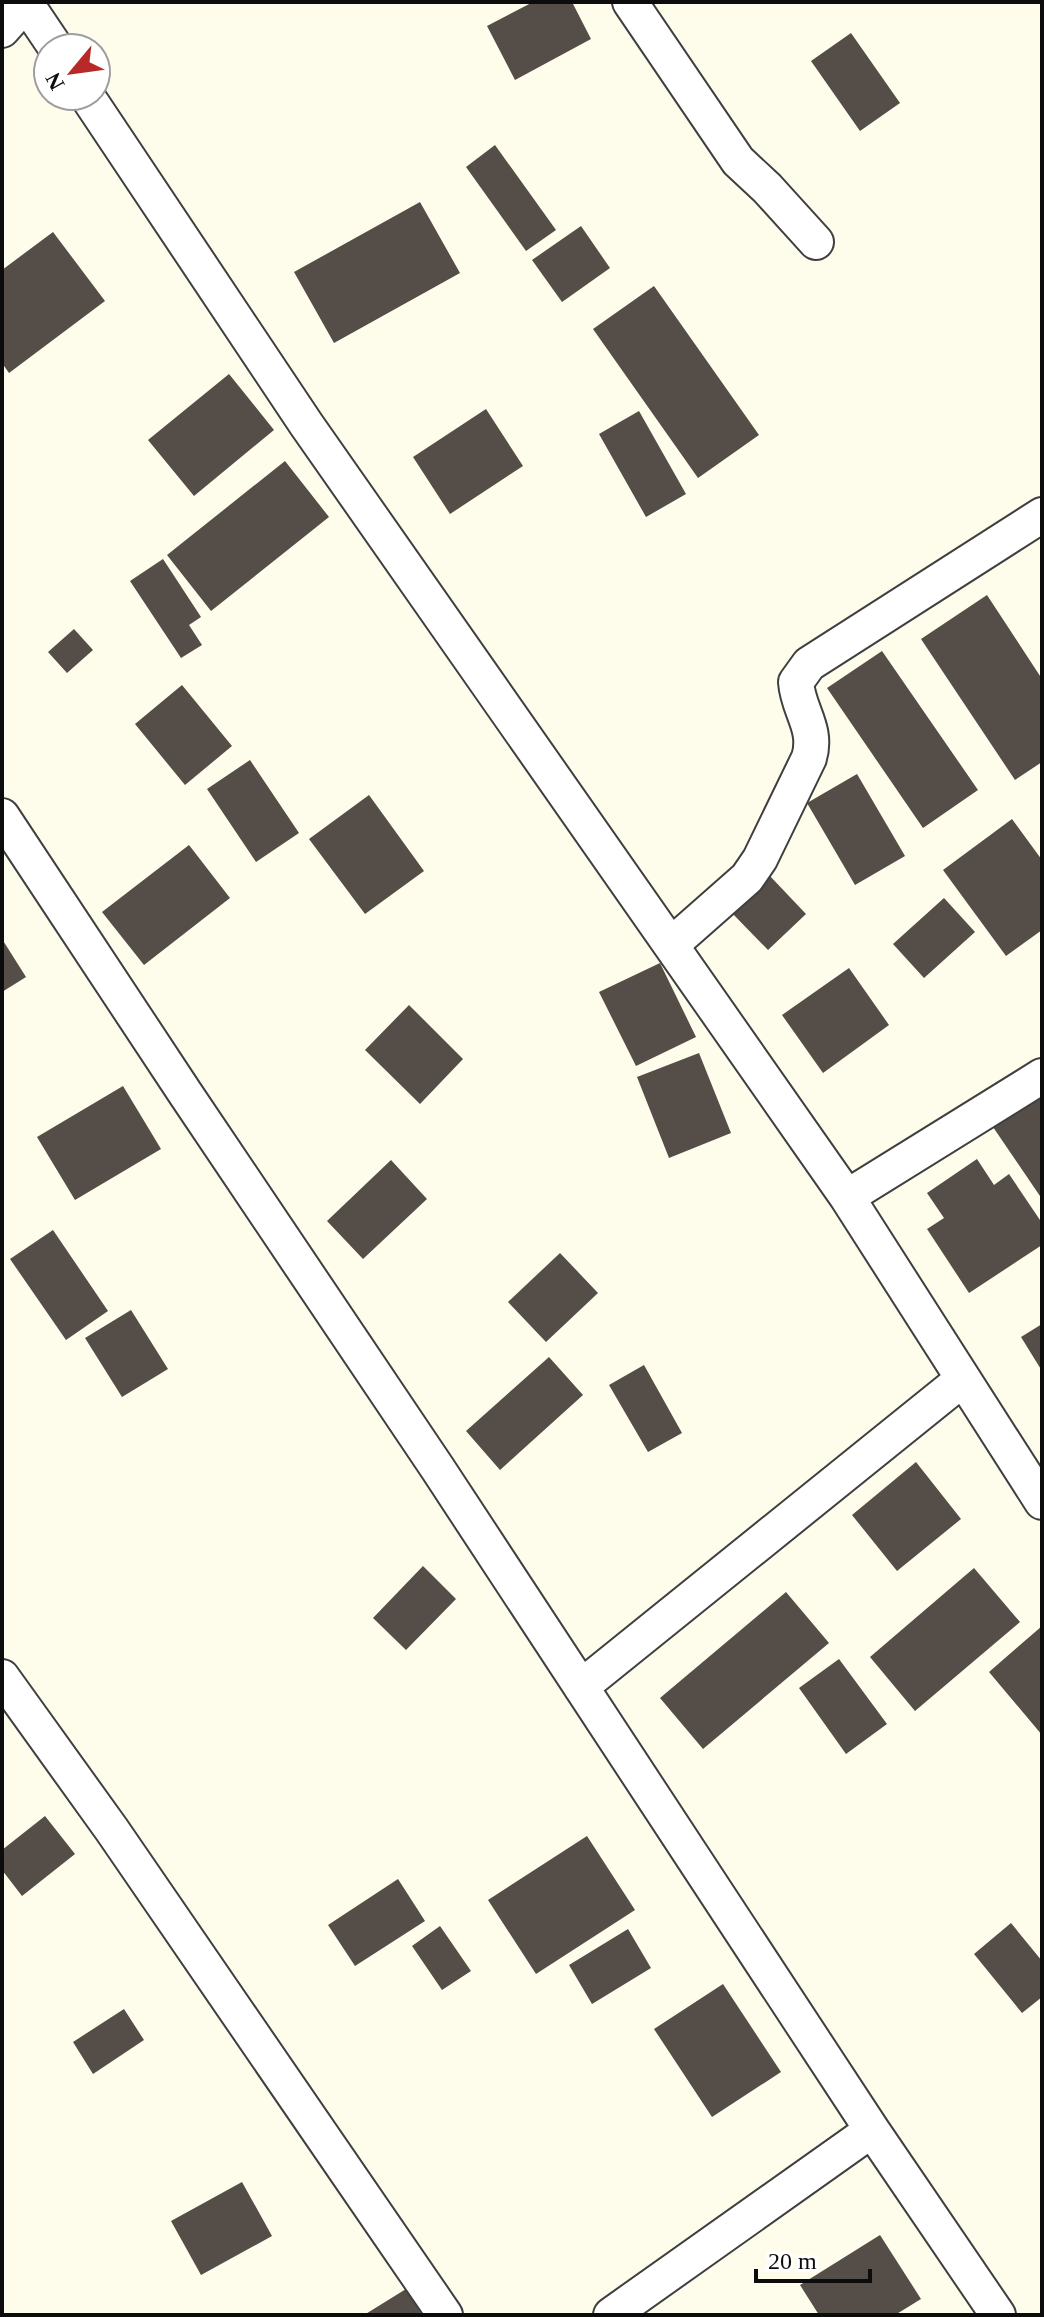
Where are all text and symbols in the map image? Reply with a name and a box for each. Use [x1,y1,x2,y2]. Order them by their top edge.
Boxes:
north arrow [32,32,112,112]
text: N [40,68,70,94]
scale bar [756,2233,870,2283]
text: 20 m [768,2248,817,2274]

